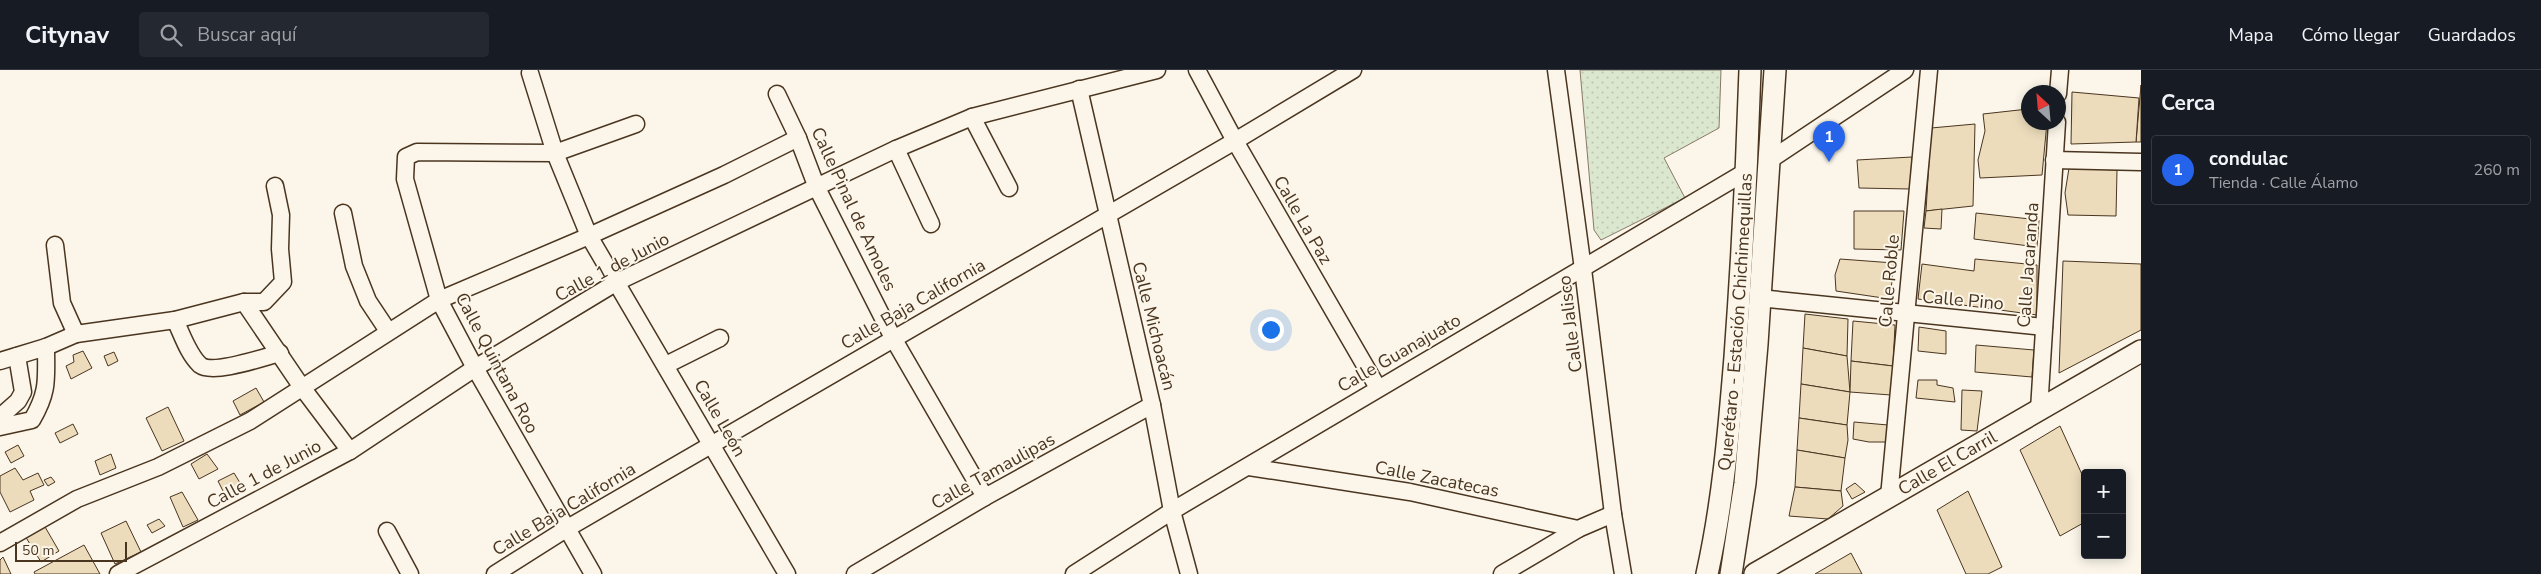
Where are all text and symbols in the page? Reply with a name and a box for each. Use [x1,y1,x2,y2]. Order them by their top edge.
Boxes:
search box [139,12,489,57]
text: Citynav [25,19,109,51]
icon: search [157,21,185,49]
text: Buscar aquí [197,22,297,48]
text: Mapa [2229,23,2274,47]
text: Cómo llegar [2302,23,2400,47]
text: Guardados [2428,23,2516,47]
north arrow [2021,85,2066,130]
text: Cerca [2161,89,2215,117]
pin: 1 [1813,121,1845,162]
street label: Calle Pinal de Amoles [805,123,903,295]
text: condulac [2209,146,2288,172]
text: 1 [2173,159,2183,181]
text: 260 m [2473,159,2520,181]
street label: Calle La Paz [1268,171,1338,269]
street label: Querétaro - Estación Chichimequillas [1712,172,1758,472]
text: Tienda · Calle Álamo [2209,172,2358,194]
street label: Calle Jacaranda [2012,202,2044,328]
street label: Calle 1 de Junio [550,227,674,307]
street label: Calle Roble [1873,233,1905,329]
street label: Calle Baja California [836,253,990,355]
street label: Calle Michoacán [1126,259,1182,393]
street label: Calle Jalisco [1552,274,1588,374]
street label: Calle Pino [1921,284,2005,316]
street label: Calle Quintana Roo [450,288,544,438]
street label: Calle Guanajuato [1333,308,1465,398]
your location [1258,317,1284,343]
street label: Calle León [688,375,752,461]
street label: Calle El Carril [1893,425,2002,501]
street label: Calle Tamaulipas [927,427,1059,515]
street label: Calle 1 de Junio [202,434,326,514]
street label: Calle Zacatecas [1373,455,1501,503]
street label: Calle Baja California [488,457,640,561]
map controls [2081,469,2126,559]
button: + [2081,469,2126,514]
button: − [2081,514,2126,559]
scale bar [15,539,128,562]
text: 50 m [22,541,54,560]

